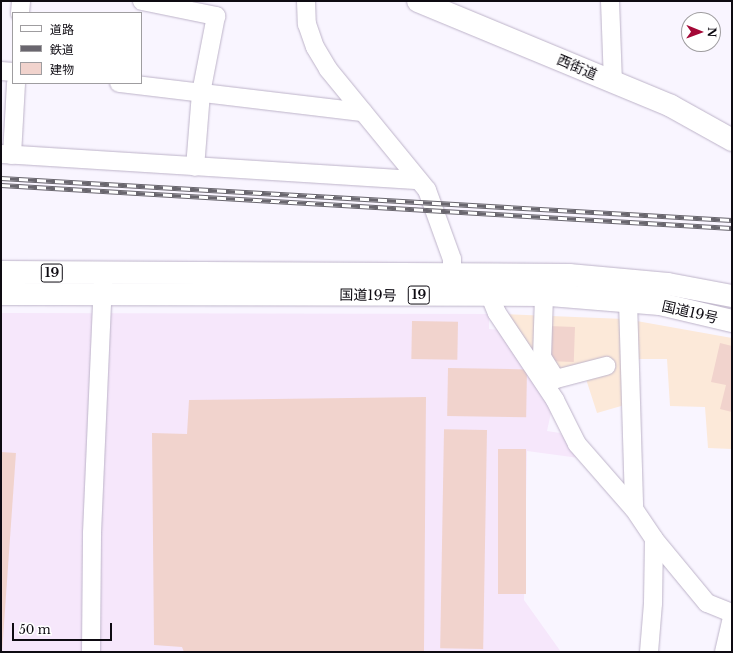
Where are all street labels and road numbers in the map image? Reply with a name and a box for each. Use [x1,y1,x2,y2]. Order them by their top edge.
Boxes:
street label: 西街道 [554,51,600,83]
road number: 19 [40,262,64,284]
road number: 19 [407,284,431,306]
street label: 国道19号 [339,286,397,304]
street label: 国道19号 [660,297,720,327]

